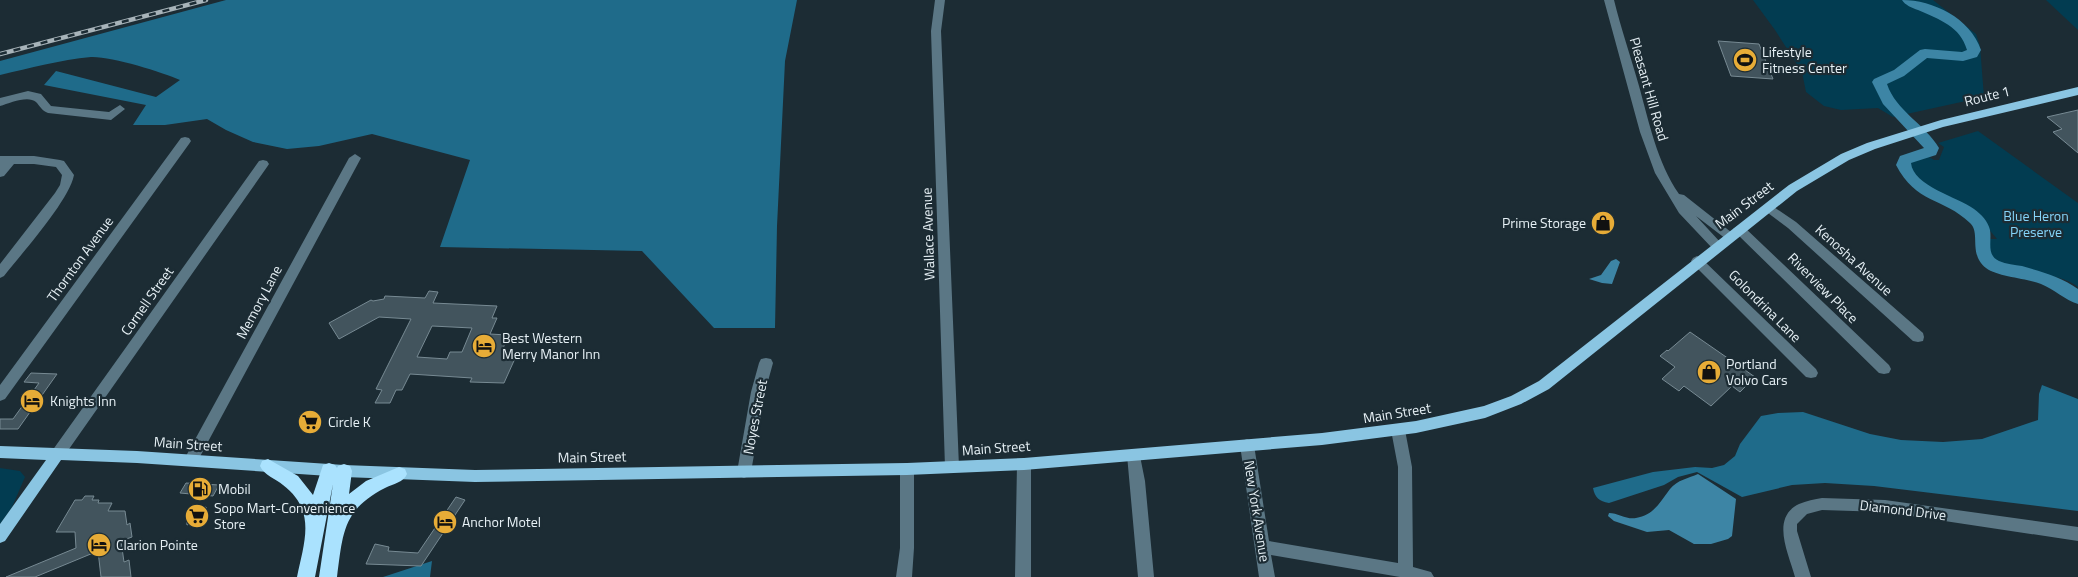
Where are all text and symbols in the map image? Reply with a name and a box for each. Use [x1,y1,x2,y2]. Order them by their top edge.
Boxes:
street label: Pleasant Hill Road [1625,35,1674,143]
place label: Lifestyle Fitness Center [1762,41,1847,78]
sports icon: Lifestyle Fitness Center [1732,47,1758,73]
street label: Route 1 [1962,80,2012,111]
street label: Main Street [1710,176,1777,234]
street label: Wallace Avenue [915,187,940,281]
park label: Blue Heron Preserve [2003,205,2069,242]
shop icon: Prime Storage [1590,210,1616,236]
street label: Thornton Avenue [41,212,118,306]
place label: Prime Storage [1502,212,1586,233]
street label: Kenosha Avenue [1811,219,1898,300]
street label: Riverview Place [1783,248,1863,328]
street label: Memory Lane [230,261,287,342]
street label: Cornell Street [115,262,178,339]
street label: Golondrina Lane [1724,264,1807,347]
place label: Best Western Merry Manor Inn [502,327,600,364]
hotel icon: Best Western Merry Manor Inn [471,333,497,359]
place label: Portland Volvo Cars [1726,353,1787,390]
shop icon: Portland Volvo Cars [1696,359,1722,385]
street label: Noyes Street [737,378,772,456]
hotel icon: Knights Inn [19,388,45,414]
place label: Knights Inn [50,390,116,411]
street label: Main Street [1361,397,1432,428]
supermarket icon: Circle K [297,409,323,435]
place label: Circle K [328,411,371,432]
street label: Main Street [153,431,223,456]
street label: Main Street [961,435,1031,460]
street label: Main Street [558,445,627,468]
street label: New York Avenue [1239,459,1276,563]
fuel station icon: Mobil [187,476,213,502]
place label: Mobil [218,478,251,499]
street label: Diamond Drive [1859,494,1947,525]
place label: Sopo Mart-Convenience Store [214,497,355,534]
supermarket icon: Sopo Mart-Convenience Store [184,503,210,529]
hotel icon: Anchor Motel [432,509,458,535]
place label: Anchor Motel [462,511,541,532]
hotel icon: Clarion Pointe [86,532,112,558]
place label: Clarion Pointe [116,534,198,555]

